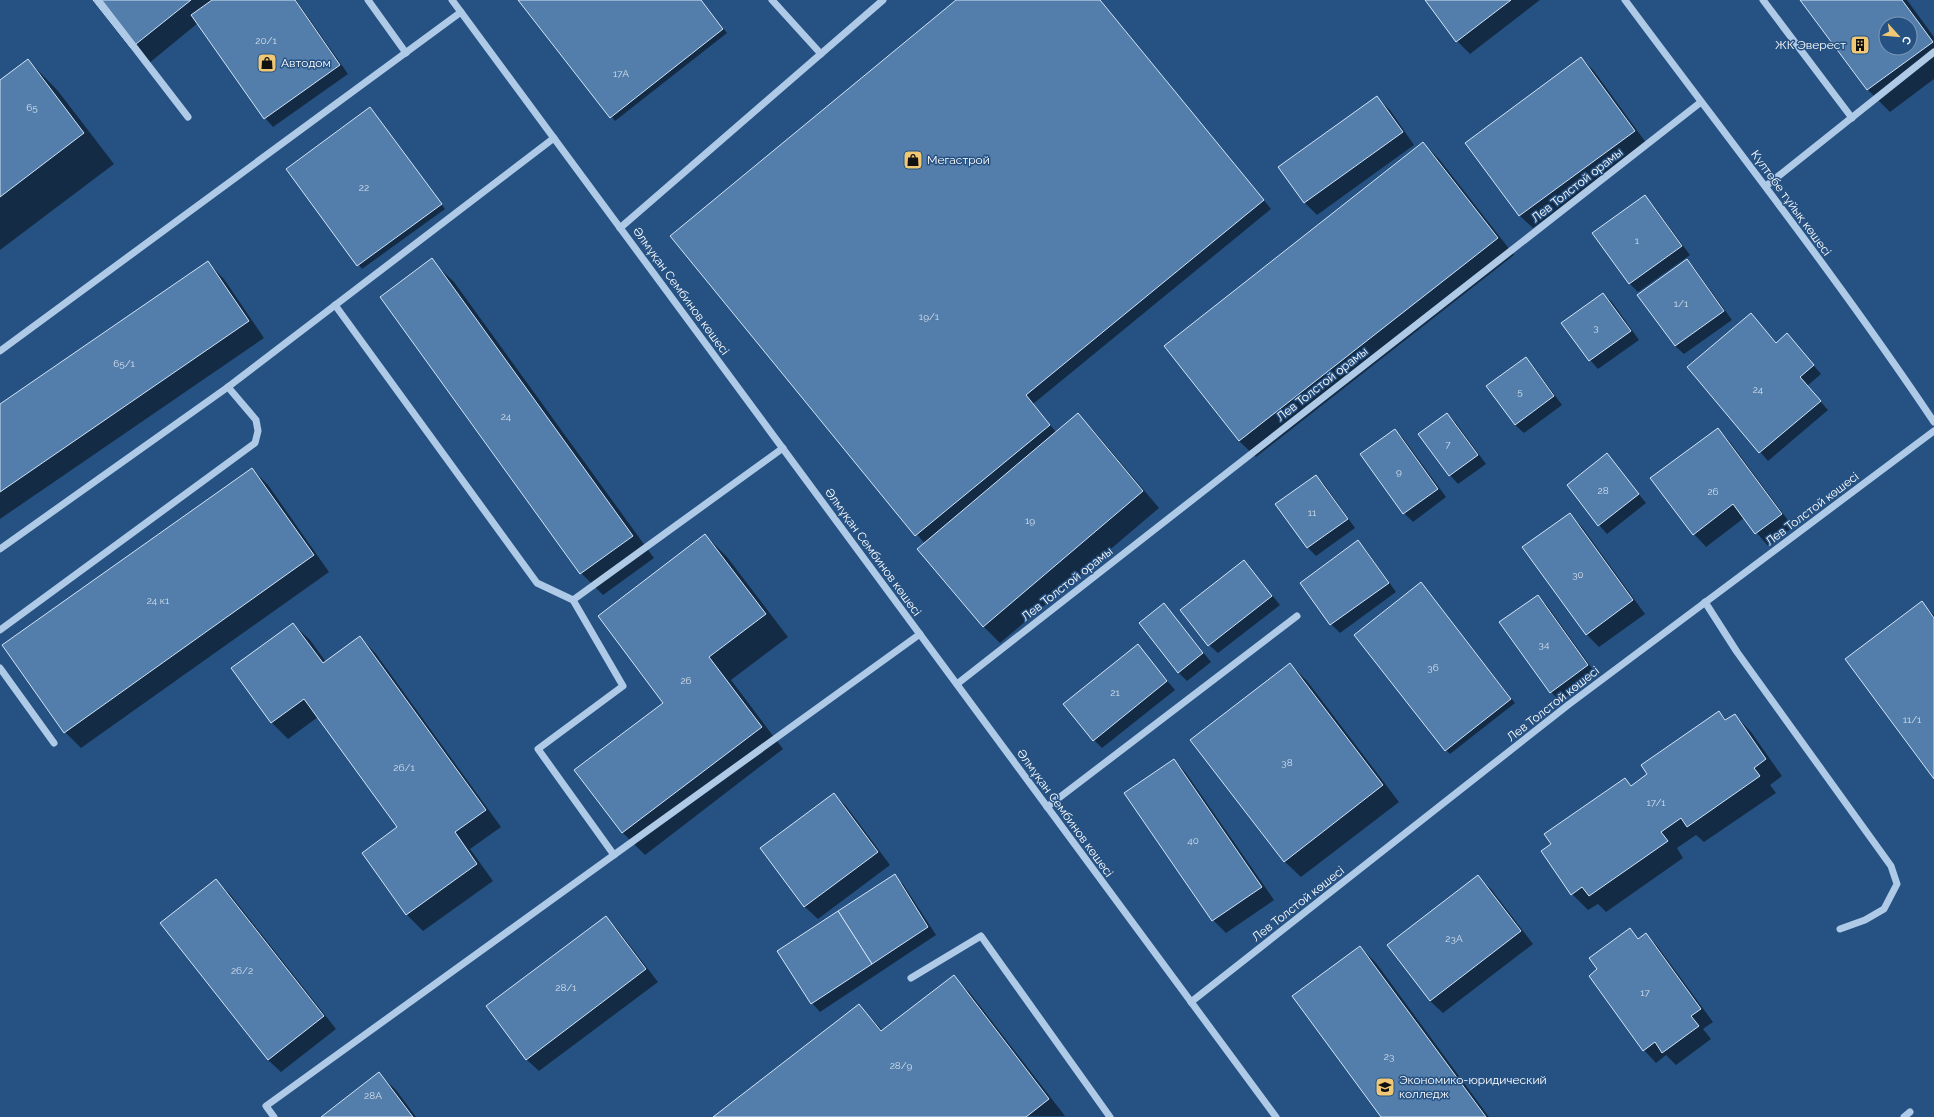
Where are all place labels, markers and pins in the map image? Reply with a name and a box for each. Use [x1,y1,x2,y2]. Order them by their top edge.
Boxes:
building icon: ЖК Эверест [1849,34,1871,56]
place label: ЖК Эверест [1775,38,1846,52]
shop icon: Автодом [256,52,278,74]
place label: Автодом [281,56,331,70]
shop icon: Мегастрой [902,149,924,171]
place label: Мегастрой [927,153,990,167]
place label: Экономико-юридический колледж [1399,1073,1547,1101]
school or university icon: Экономико-юридический колледж [1374,1076,1396,1098]

